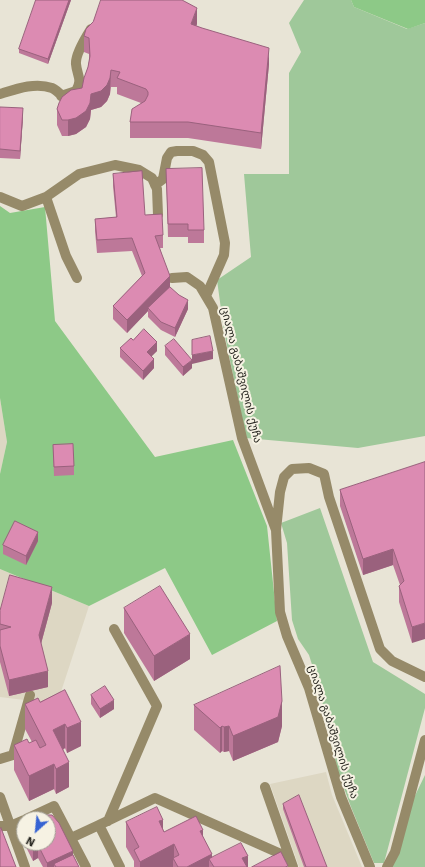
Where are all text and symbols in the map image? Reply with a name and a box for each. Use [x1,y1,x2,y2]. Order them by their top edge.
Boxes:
street label: ციალა გაბაშვილის ქუჩა [218,306,264,444]
street label: ციალა გაბაშვილის ქუჩა [305,663,361,801]
north arrow [16,811,56,851]
text: N [24,834,37,849]

